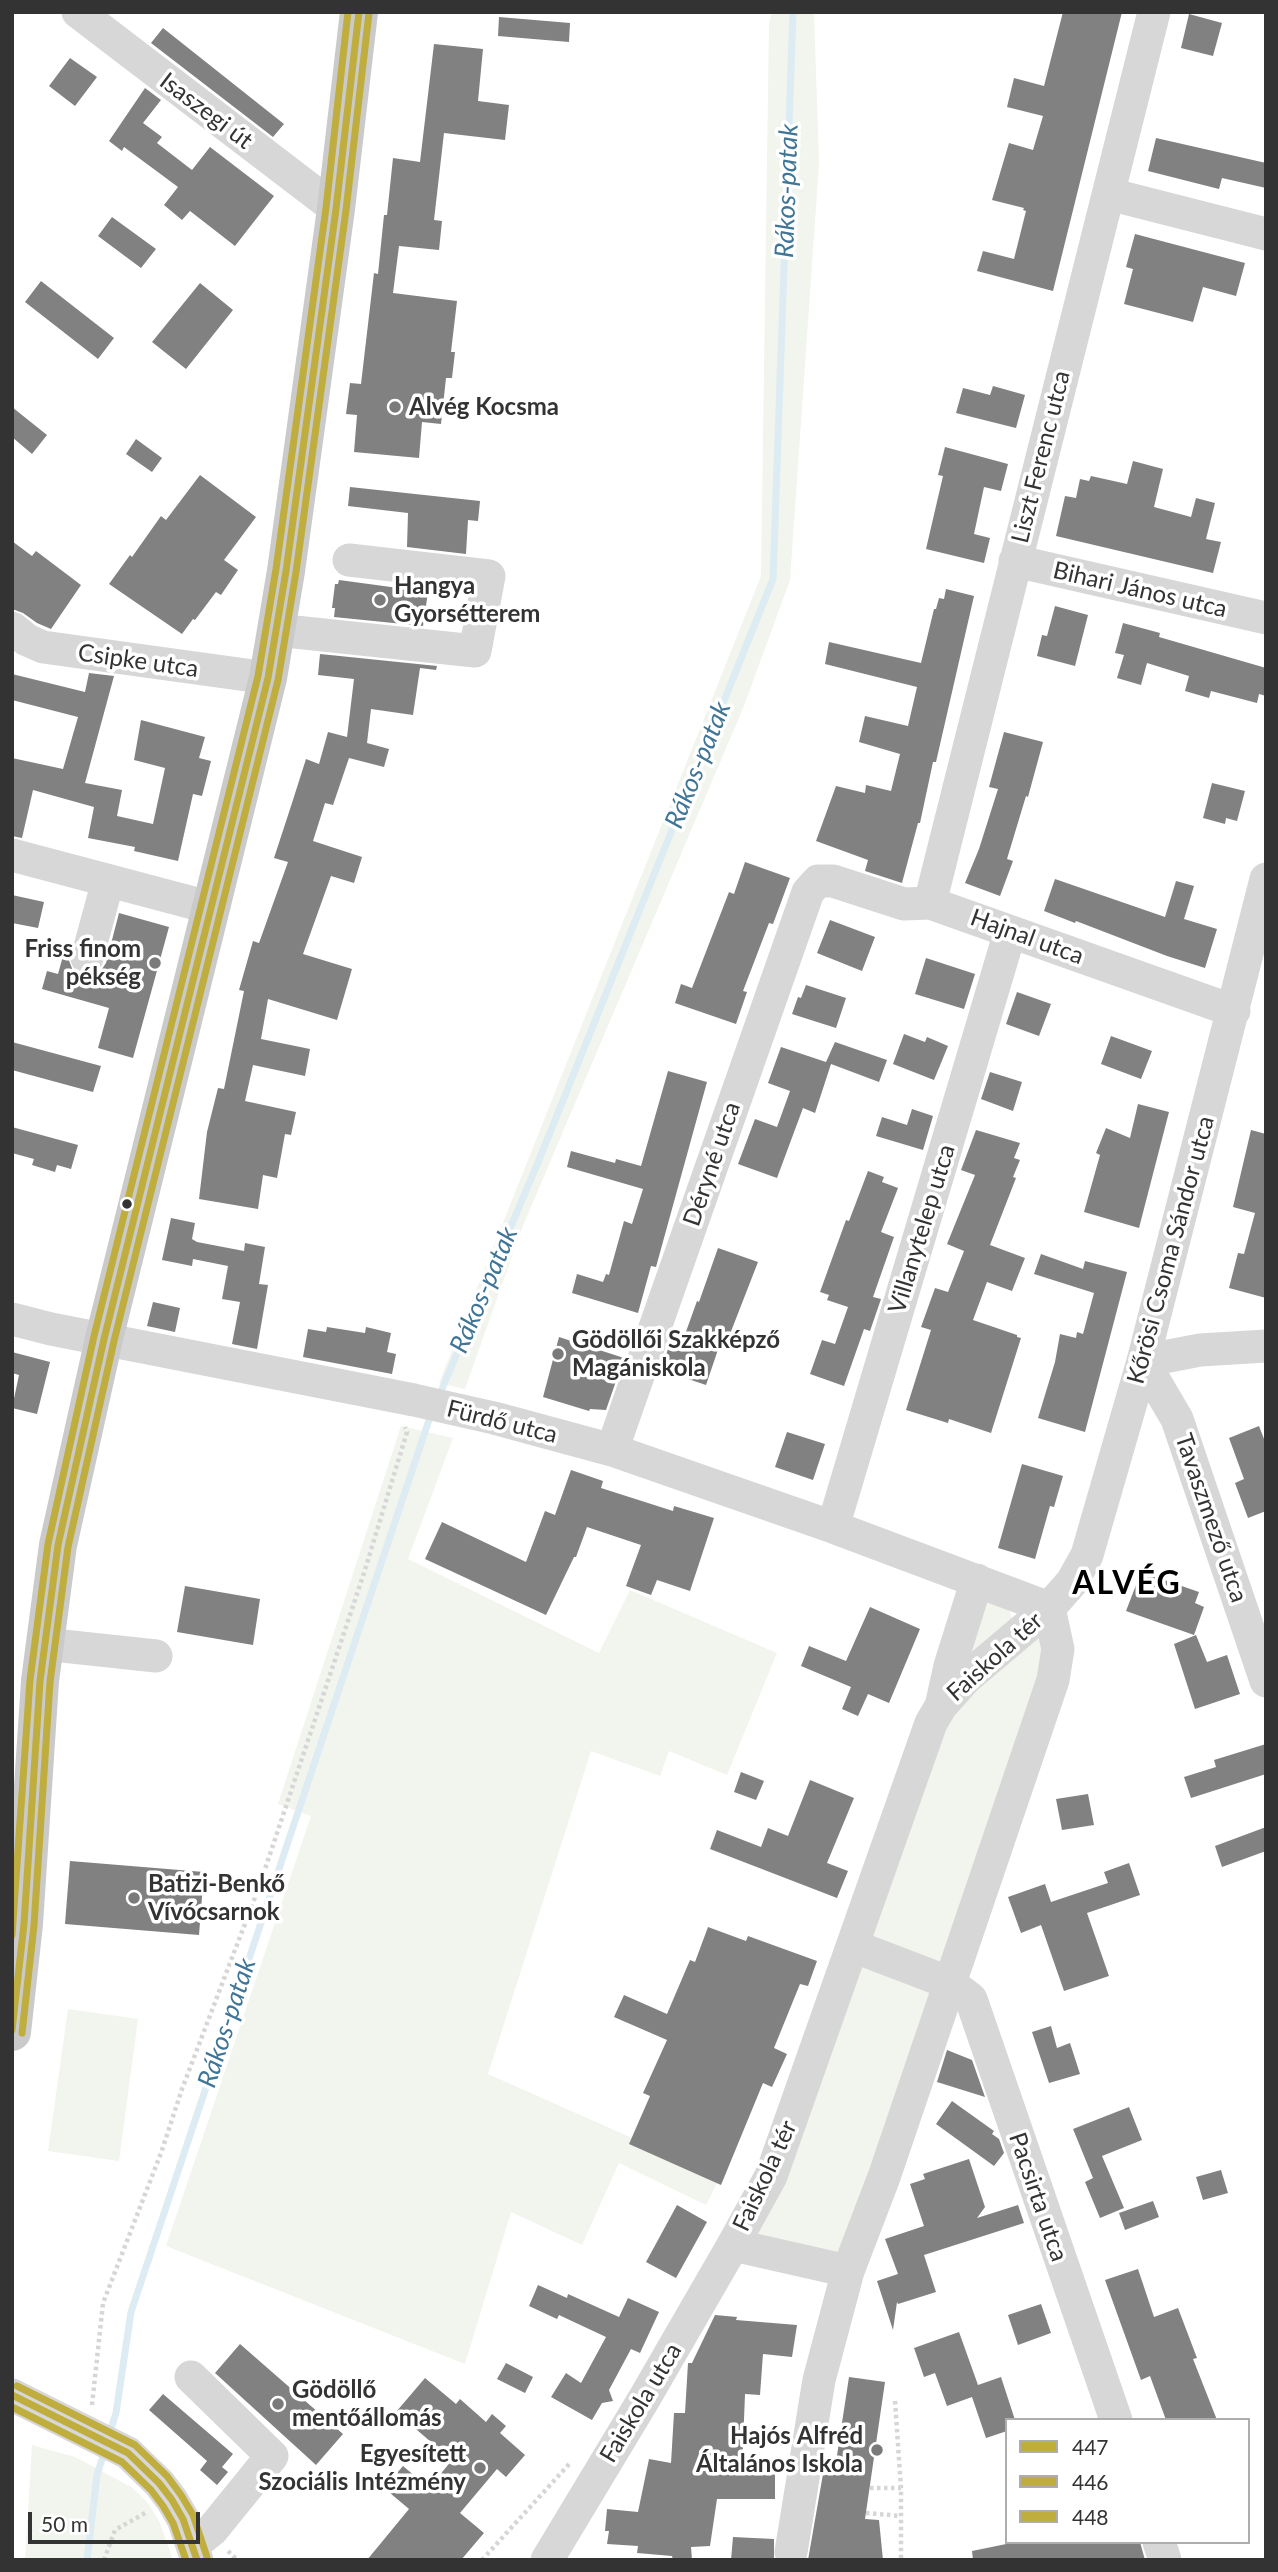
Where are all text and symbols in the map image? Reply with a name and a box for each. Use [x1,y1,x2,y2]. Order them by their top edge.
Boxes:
street label: Isaszegi út [154,67,258,155]
water label: Rákos-patak [769,123,805,259]
street label: Liszt Ferenc utca [1006,368,1076,546]
place label: Alvég Kocsma [409,393,559,421]
marker: Alvég Kocsma [387,399,403,415]
street label: Bihari János utca [1050,556,1230,624]
place label: Hangya Gyorsétterem [394,572,540,628]
marker: Hangya Gyorsétterem [372,592,388,608]
street label: Csipke utca [76,638,200,684]
water label: Rákos-patak [658,697,738,833]
street label: Hajnal utca [967,903,1087,971]
place label: Friss finom pékség [25,935,141,991]
marker: Friss finom pékség [147,955,163,971]
street label: Déryné utca [677,1098,747,1230]
street label: Kőrösi Csoma Sándor utca [1121,1113,1221,1387]
street label: Villanytelep utca [883,1141,961,1317]
unlabelled marker [120,1197,134,1211]
water label: Rákos-patak [443,1222,525,1358]
place label: Gödöllői Szakképző Magániskola [572,1326,780,1382]
marker: Gödöllői Szakképző Magániskola [550,1346,566,1362]
street label: Fürdő utca [444,1394,560,1450]
street label: Tavaszmező utca [1169,1430,1253,1606]
district label: ALVÉG [1073,1565,1181,1603]
street label: Faiskola tér [941,1607,1049,1707]
place label: Batizi-Benkő Vívócsarnok [148,1870,285,1926]
marker: Batizi-Benkő Vívócsarnok [126,1890,142,1906]
water label: Rákos-patak [191,1954,263,2092]
street label: Faiskola tér [727,2116,803,2236]
street label: Pacsirta utca [1003,2129,1073,2265]
street label: Faiskola utca [594,2338,688,2468]
place label: Gödöllő mentőállomás [292,2376,442,2432]
marker: Gödöllő mentőállomás [270,2396,286,2412]
legend [1005,2418,1250,2544]
place label: Hajós Alfréd Általános Iskola [696,2422,863,2478]
text: 447 [1072,2434,1109,2459]
place label: Egyesített Szociális Intézmény [259,2440,466,2496]
marker: Hajós Alfréd Általános Iskola [869,2442,885,2458]
marker: Egyesített Szociális Intézmény [472,2460,488,2476]
text: 446 [1072,2469,1109,2494]
scale bar [32,2498,203,2542]
text: 448 [1072,2504,1109,2529]
text: 50 m [41,2511,88,2536]

